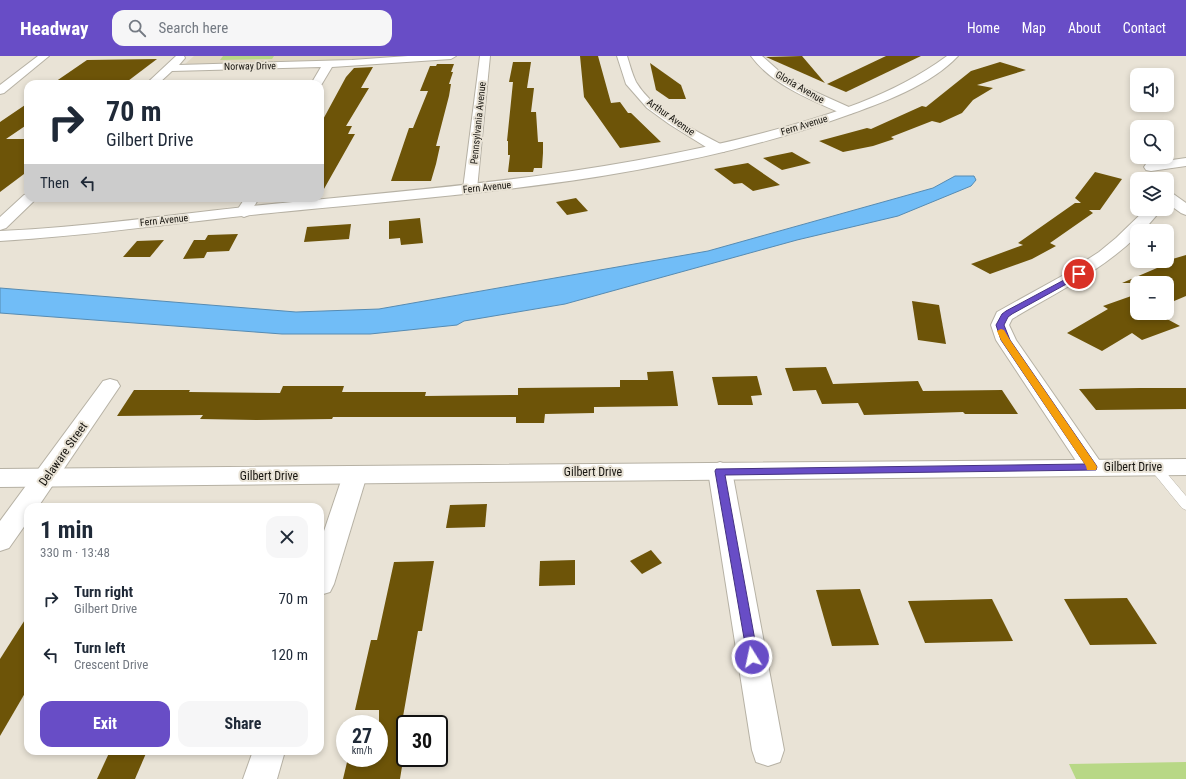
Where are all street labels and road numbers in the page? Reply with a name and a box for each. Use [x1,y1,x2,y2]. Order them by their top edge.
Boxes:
street label: Norway Drive [224,60,276,72]
street label: Gloria Avenue [774,69,827,106]
street label: Pennsylvania Avenue [468,81,488,165]
street label: Arthur Avenue [645,96,697,138]
street label: Fern Avenue [779,113,829,137]
street label: Fern Avenue [462,179,512,195]
street label: Fern Avenue [139,212,189,228]
street label: Delaware Street [36,419,90,489]
street label: Gilbert Drive [1104,460,1163,474]
street label: Gilbert Drive [564,465,623,479]
street label: Gilbert Drive [240,469,299,483]

